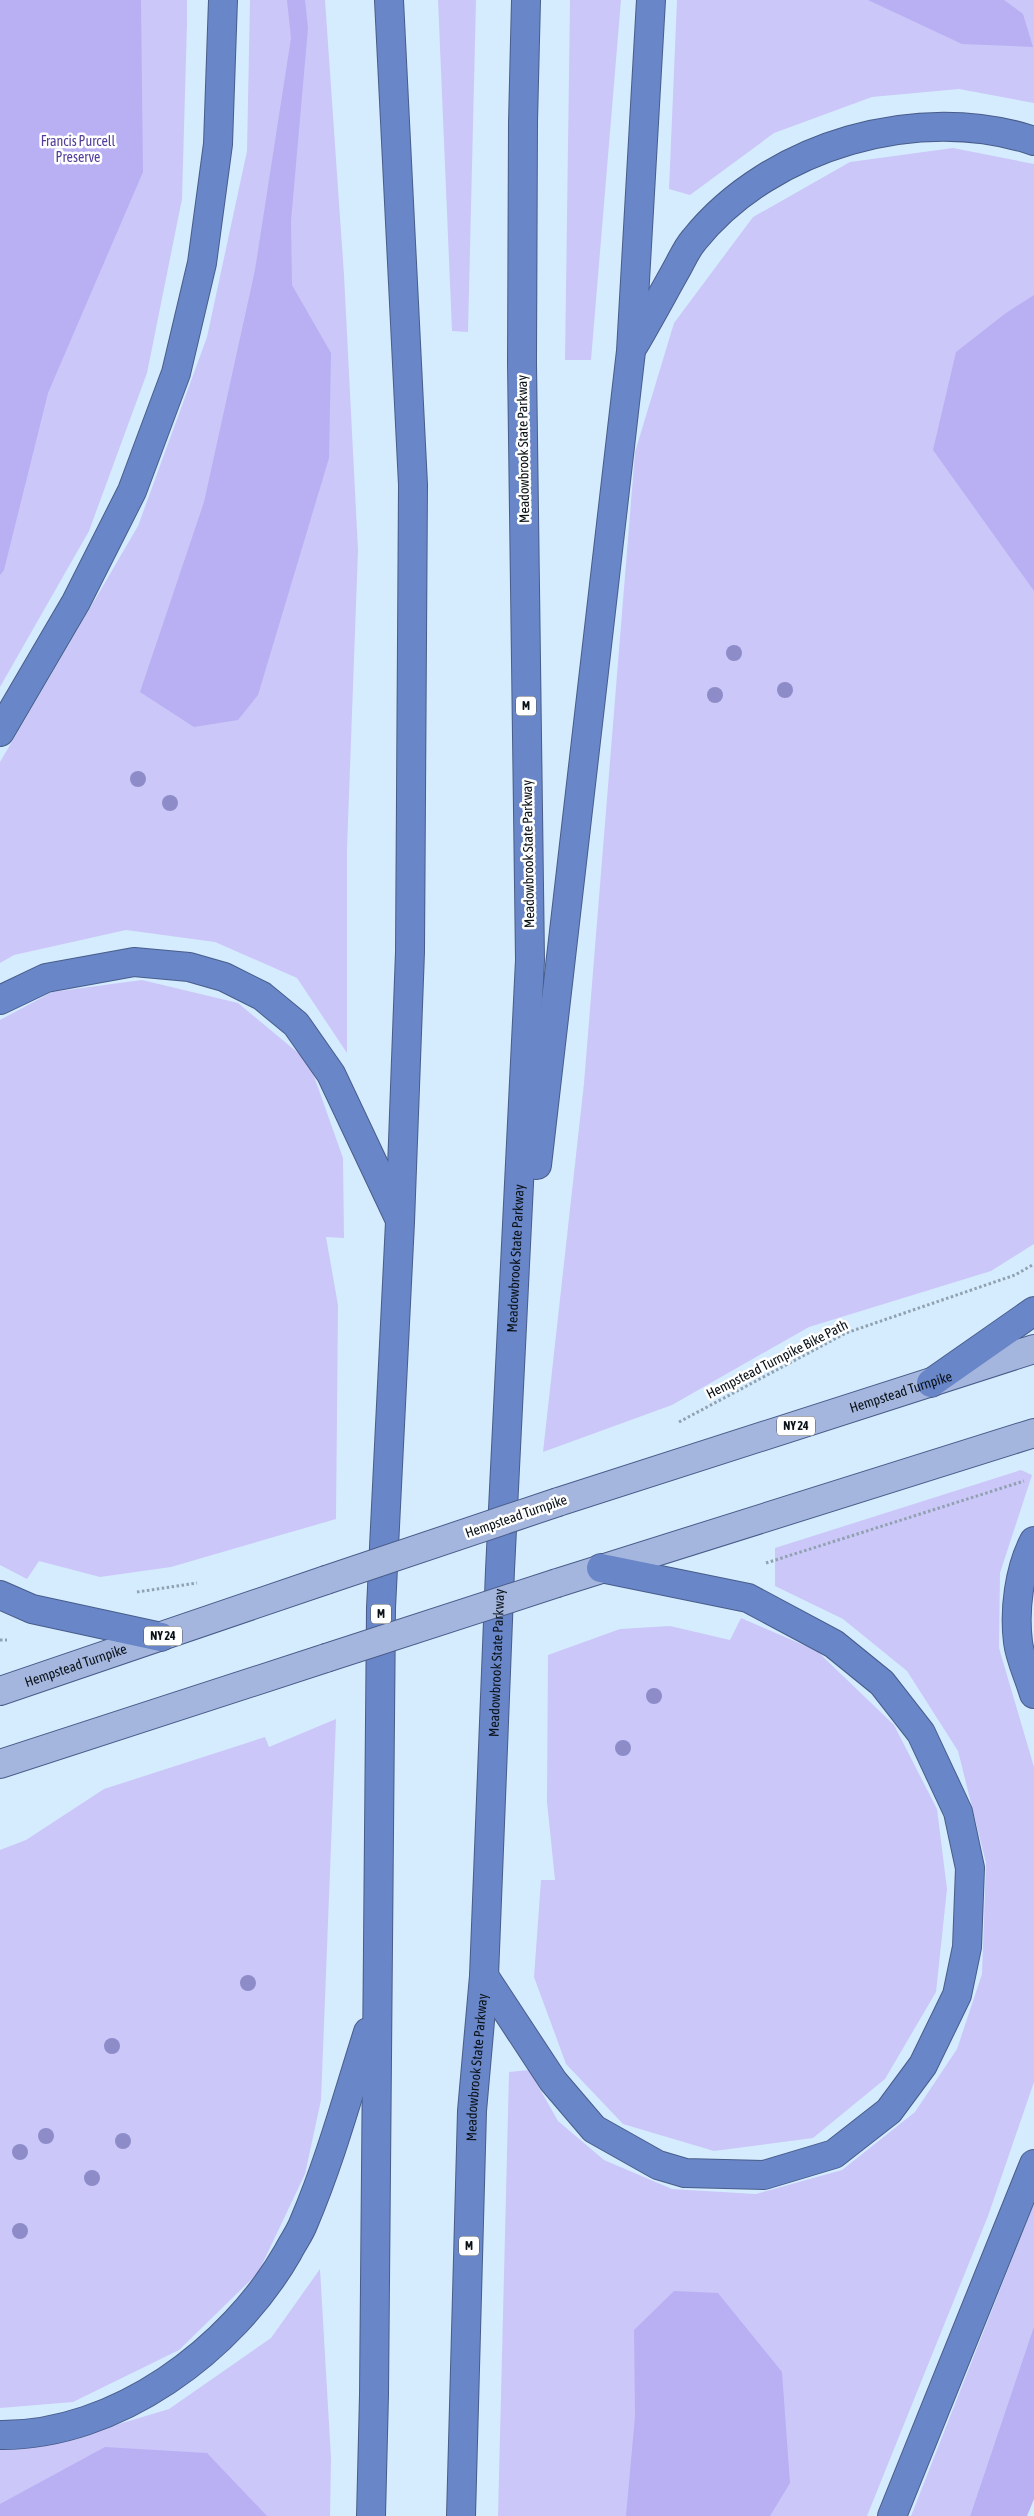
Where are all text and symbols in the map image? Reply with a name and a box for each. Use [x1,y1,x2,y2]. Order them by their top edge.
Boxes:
park label: Francis Purcell Preserve [41,133,116,165]
street label: Meadowbrook State Parkway [514,375,532,523]
road number: M [516,696,536,716]
street label: Meadowbrook State Parkway [519,780,537,928]
street label: Meadowbrook State Parkway [504,1184,527,1333]
street label: Hempstead Turnpike Bike Path [704,1316,850,1402]
street label: Hempstead Turnpike [847,1368,954,1416]
road number: NY 24 [777,1416,815,1435]
street label: Hempstead Turnpike [463,1491,569,1541]
street label: Meadowbrook State Parkway [485,1588,507,1737]
road number: M [371,1605,391,1624]
road number: NY 24 [144,1626,182,1645]
street label: Hempstead Turnpike [23,1640,129,1690]
street label: Meadowbrook State Parkway [463,1993,490,2142]
road number: M [459,2236,479,2256]

